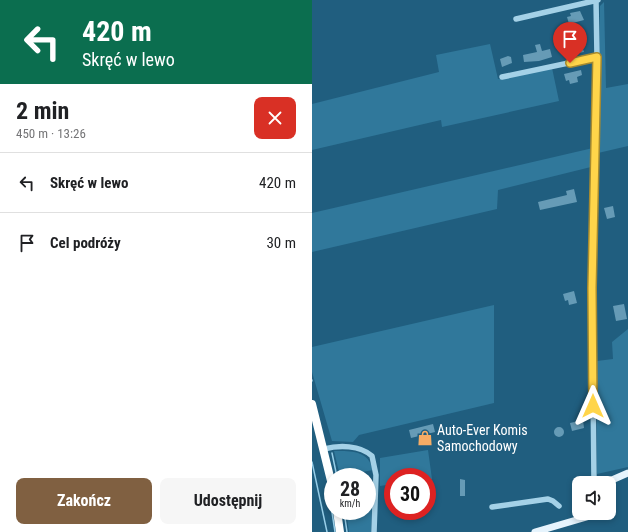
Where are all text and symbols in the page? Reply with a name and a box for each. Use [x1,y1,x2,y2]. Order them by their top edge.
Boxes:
text: 420 m [82,15,152,48]
icon: left [16,16,68,68]
pin [553,22,587,63]
icon: arrive [559,28,581,50]
text: Skręć w lewo [82,49,175,70]
text: 2 min [16,97,69,125]
button: close [254,97,296,139]
text: 450 m · 13:26 [16,126,86,141]
icon: left [16,172,38,194]
text: Skręć w lewo [50,174,129,192]
text: 420 m [259,174,296,192]
icon: arrive [16,232,38,254]
text: Cel podróży [50,234,121,252]
text: 30 m [266,234,296,252]
position arrow [572,385,614,427]
place label: Auto-Ever Komis Samochodowy [437,422,528,454]
shop icon: Auto-Ever Komis Samochodowy [416,429,434,447]
speed limit sign: 30 [384,468,436,520]
map controls [572,476,616,520]
button: sound [572,476,616,520]
text: 28 [340,477,360,501]
button: Zakończ [16,478,152,524]
button: Udostępnij [160,478,296,524]
text: km/h [340,498,360,509]

